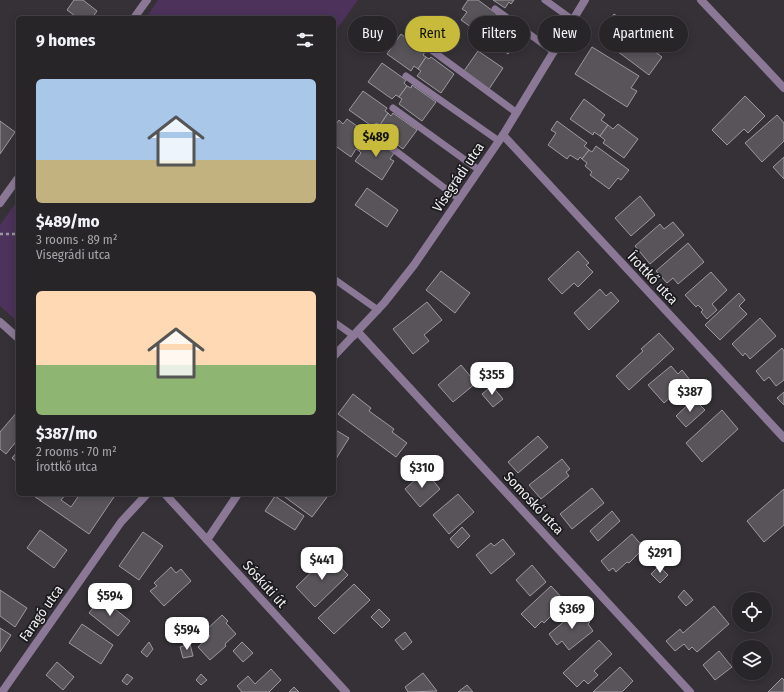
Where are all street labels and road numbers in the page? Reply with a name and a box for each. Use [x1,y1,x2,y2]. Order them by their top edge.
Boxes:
street label: Visegrádi utca [429,139,488,215]
street label: Írottkő utca [624,248,682,308]
street label: Somoskő utca [500,468,567,538]
street label: Sóskúti út [239,557,290,612]
street label: Faragó utca [16,582,67,645]

